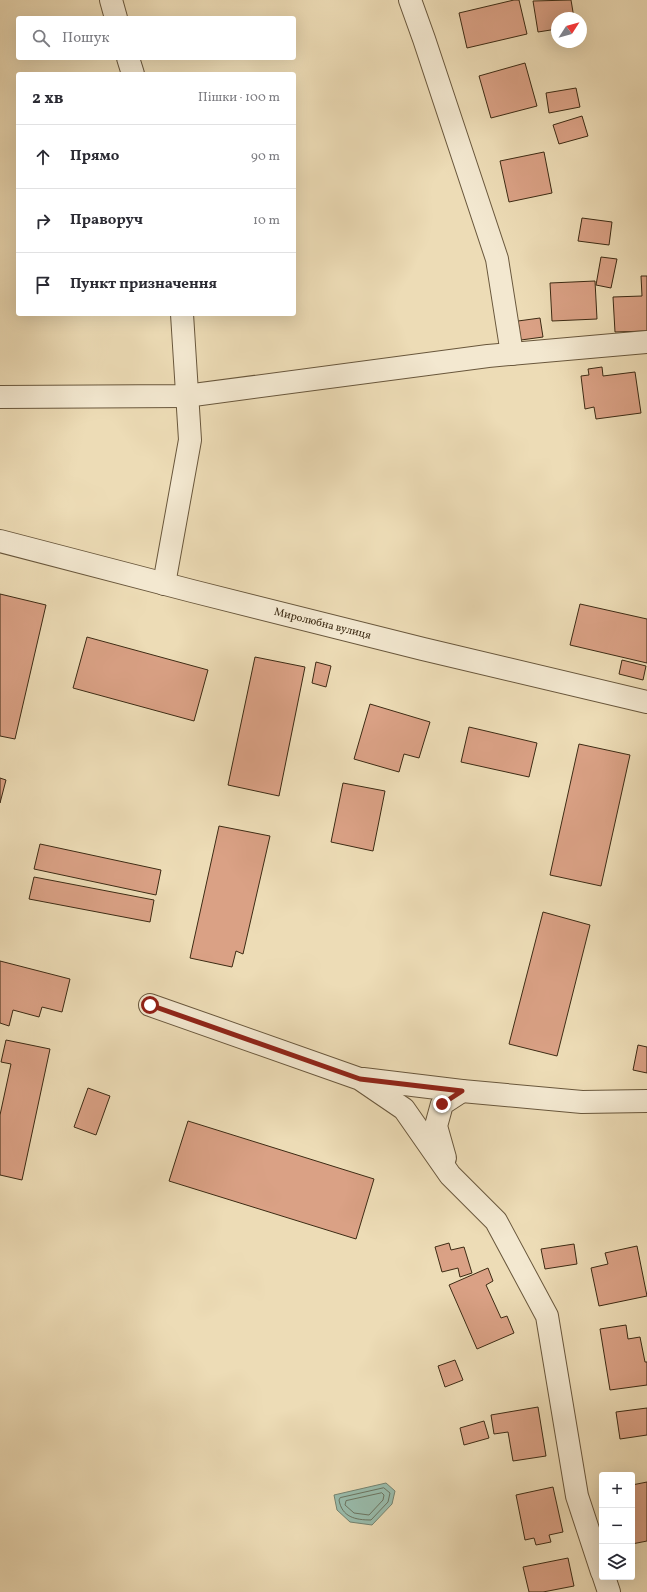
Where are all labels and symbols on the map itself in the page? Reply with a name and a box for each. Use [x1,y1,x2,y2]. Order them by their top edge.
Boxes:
north arrow [551,12,587,48]
street label: Миролюбна вулиця [272,604,373,643]
route start [141,996,159,1014]
route end [433,1095,451,1113]

